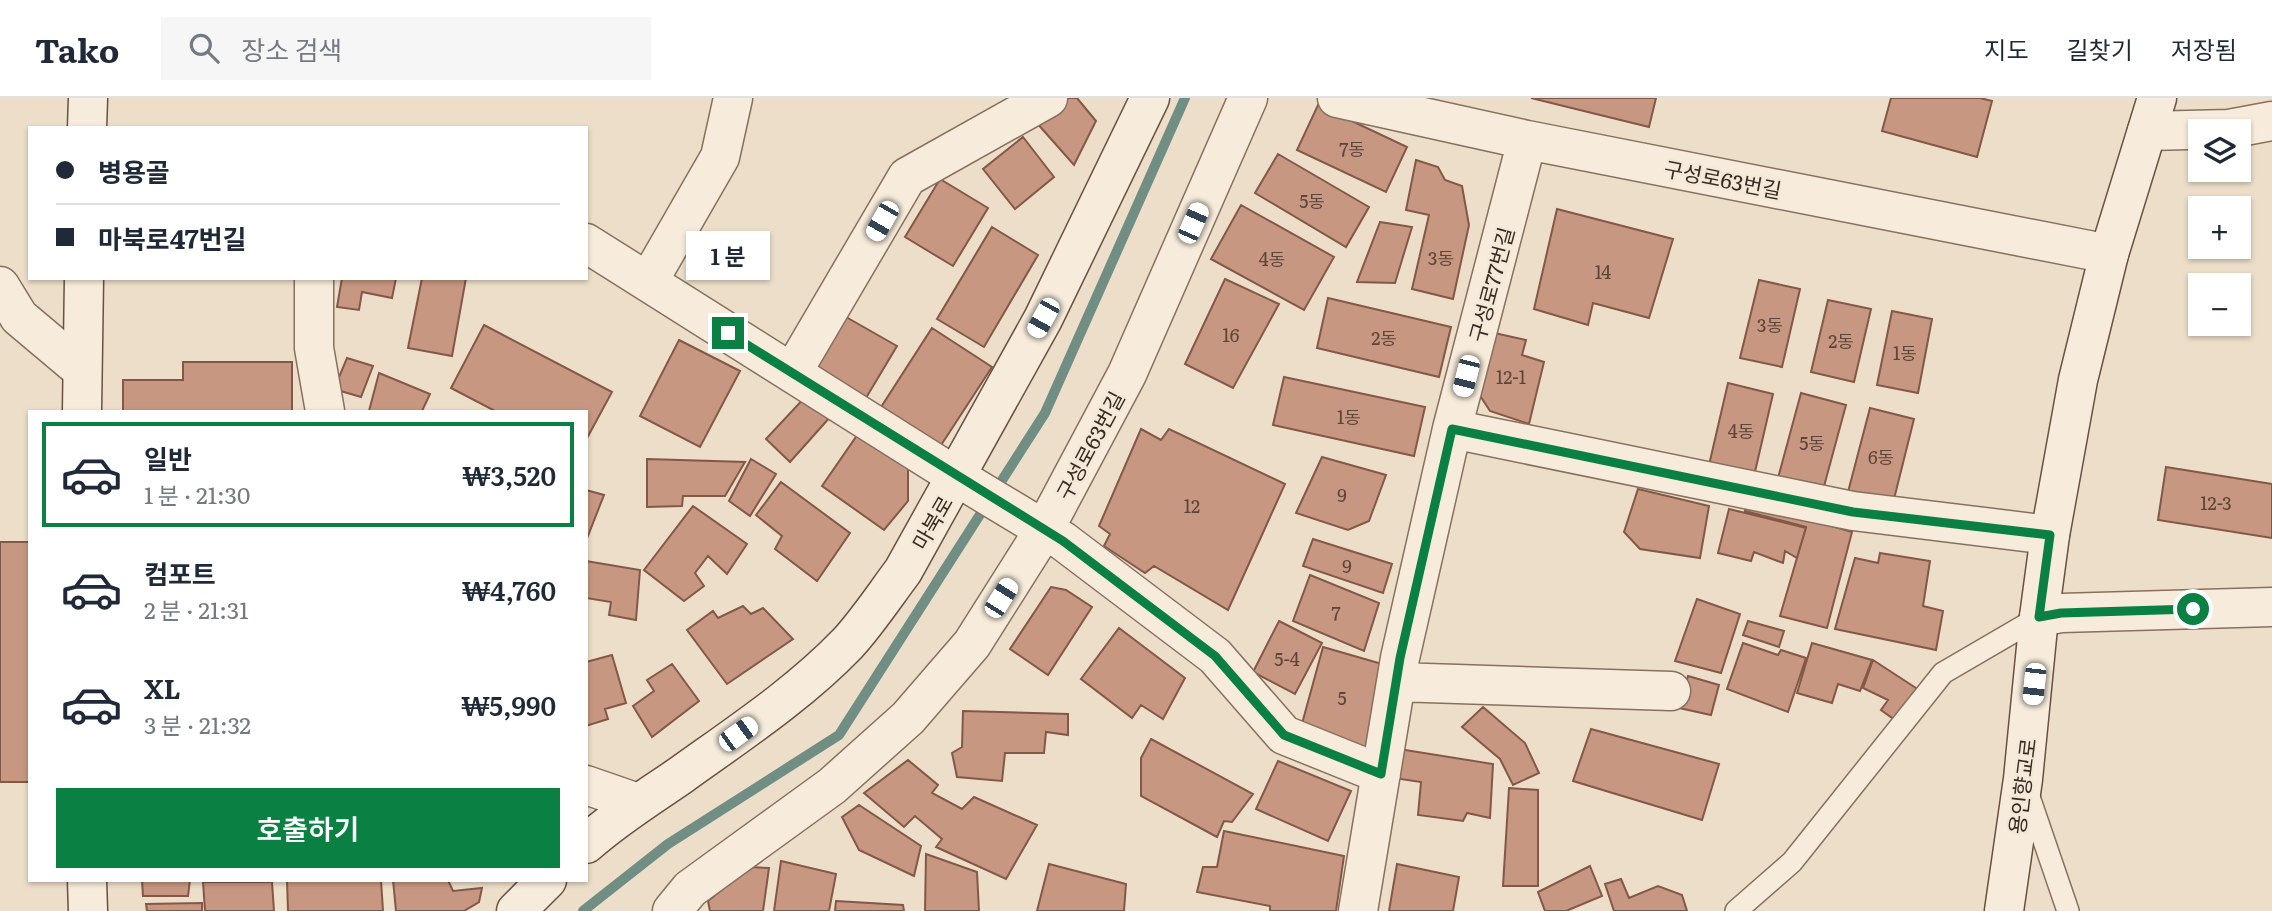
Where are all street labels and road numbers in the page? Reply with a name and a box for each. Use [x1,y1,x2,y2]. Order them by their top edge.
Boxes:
street label: 구성로63번길 [1662,151,1784,205]
street label: 구성로77번길 [1460,223,1520,345]
street label: 구성로63번길 [1047,385,1131,505]
street label: 마북로 [903,489,959,555]
street label: 용인향교로 [2000,736,2042,836]

